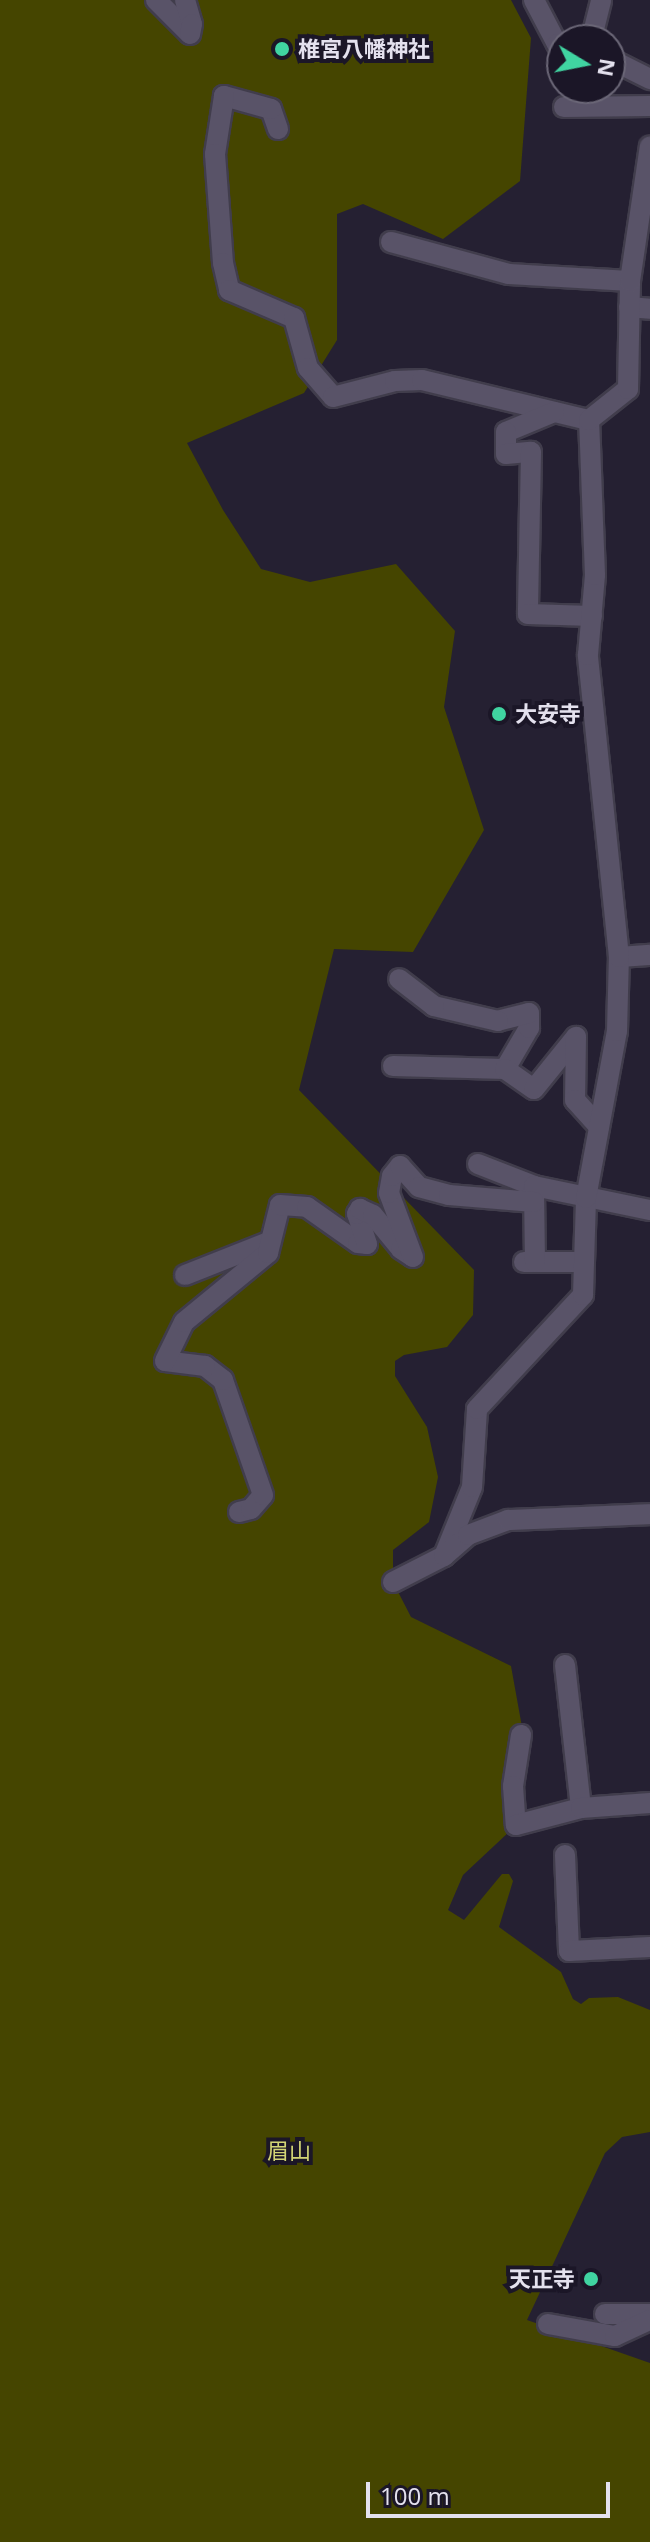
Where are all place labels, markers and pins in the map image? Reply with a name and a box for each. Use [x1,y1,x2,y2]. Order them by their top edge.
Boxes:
place label: 椎宮八幡神社 [298,36,430,62]
marker: 椎宮八幡神社 [273,40,291,58]
place label: 大安寺 [515,701,581,727]
marker: 大安寺 [490,705,508,723]
place label: 天正寺 [509,2266,575,2292]
marker: 天正寺 [582,2270,600,2288]

